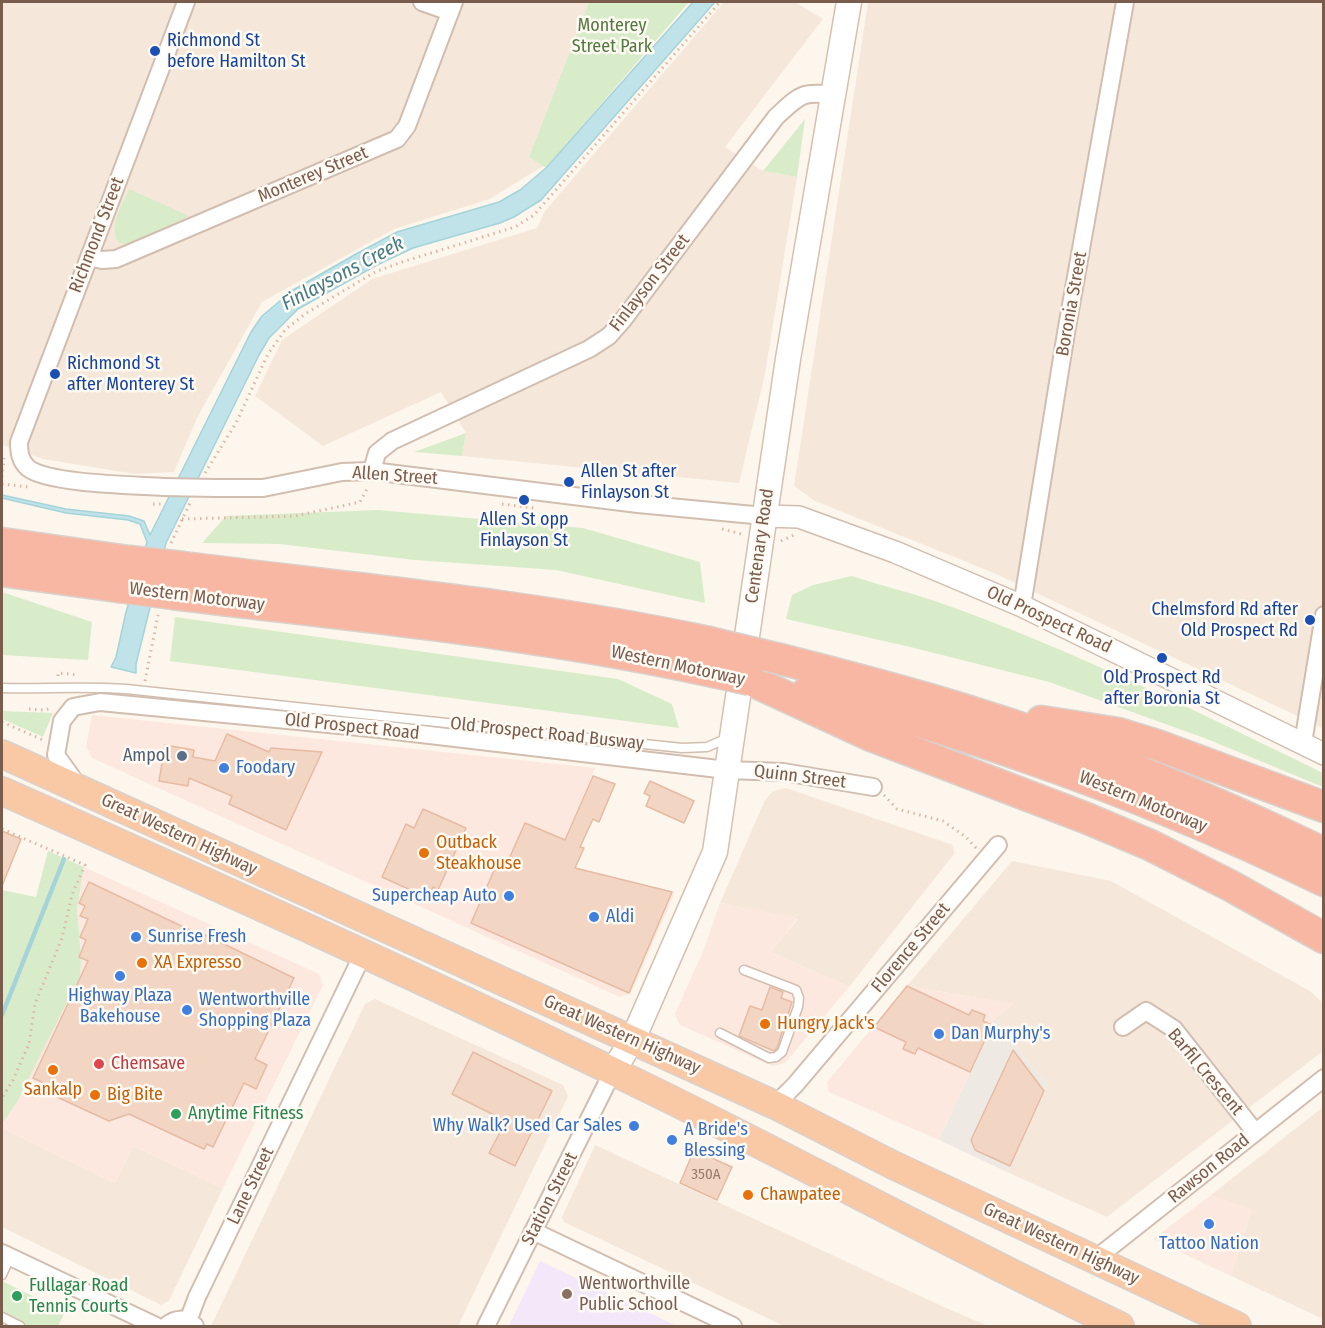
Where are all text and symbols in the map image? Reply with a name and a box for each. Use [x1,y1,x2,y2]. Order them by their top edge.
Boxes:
park label: Monterey Street Park [572,15,652,57]
place label: Richmond St before Hamilton St [167,30,306,72]
marker: Richmond St before Hamilton St [148,44,162,58]
street label: Monterey Street [255,142,371,208]
street label: Richmond Street [65,174,129,296]
street label: Finlayson Street [605,230,695,336]
water label: Finlaysons Creek [278,232,408,316]
street label: Boronia Street [1052,250,1092,358]
place label: Richmond St after Monterey St [67,353,194,395]
marker: Richmond St after Monterey St [48,367,62,381]
place label: Allen St after Finlayson St [581,461,677,504]
street label: Allen Street [351,462,439,490]
marker: Allen St after Finlayson St [562,475,576,489]
street label: Centenary Road [741,487,779,605]
marker: Allen St opp Finlayson St [517,493,531,507]
place label: Allen St opp Finlayson St [479,509,569,552]
street label: Western Motorway [128,578,266,616]
street label: Old Prospect Road [983,582,1115,658]
place label: Chelmsford Rd after Old Prospect Rd [1151,599,1298,642]
marker: Chelmsford Rd after Old Prospect Rd [1303,613,1317,627]
street label: Western Motorway [609,641,747,691]
marker: Old Prospect Rd after Boronia St [1155,651,1169,665]
place label: Old Prospect Rd after Boronia St [1103,667,1221,710]
street label: Old Prospect Road [284,709,420,745]
street label: Old Prospect Road Busway [449,713,645,755]
place label: Ampol [123,745,170,767]
marker: Ampol [175,749,189,763]
place label: Foodary [236,757,295,779]
marker: Foodary [217,761,231,775]
street label: Quinn Street [753,761,847,793]
street label: Western Motorway [1076,766,1210,838]
street label: Great Western Highway [98,789,260,881]
place label: Outback Steakhouse [436,832,521,874]
marker: Outback Steakhouse [417,846,431,860]
place label: Supercheap Auto [372,885,497,907]
marker: Supercheap Auto [502,889,516,903]
street label: Florence Street [867,899,955,997]
place label: Aldi [606,906,634,928]
marker: Aldi [587,910,601,924]
place label: Sunrise Fresh [148,926,247,948]
marker: Sunrise Fresh [129,930,143,944]
place label: XA Expresso [154,952,242,974]
marker: XA Expresso [135,956,149,970]
marker: Highway Plaza Bakehouse [113,969,127,983]
place label: Highway Plaza Bakehouse [68,985,172,1028]
place label: Wentworthville Shopping Plaza [199,989,311,1032]
street label: Great Western Highway [540,991,704,1079]
marker: Wentworthville Shopping Plaza [180,1003,194,1017]
place label: Hungry Jack's [777,1013,875,1035]
marker: Hungry Jack's [758,1017,772,1031]
place label: Dan Murphy's [951,1023,1050,1045]
street label: Barfil Crescent [1163,1024,1247,1120]
marker: Dan Murphy's [932,1027,946,1041]
place label: Chemsave [111,1053,185,1075]
marker: Chemsave [92,1057,106,1071]
marker: Sankalp [46,1063,60,1077]
place label: Sankalp [24,1079,82,1101]
place label: Big Bite [107,1084,163,1106]
marker: Big Bite [88,1088,102,1102]
place label: Anytime Fitness [188,1103,304,1125]
marker: Anytime Fitness [169,1107,183,1121]
place label: Why Walk? Used Car Sales [433,1115,622,1137]
marker: Why Walk? Used Car Sales [627,1119,641,1133]
place label: A Bride's Blessing [684,1119,748,1162]
street label: Rawson Road [1164,1130,1254,1208]
marker: A Bride's Blessing [665,1133,679,1147]
street label: Lane Street [223,1144,279,1228]
street label: Station Street [517,1149,583,1249]
house number: 350A [691,1166,721,1184]
place label: Chawpatee [760,1184,841,1206]
marker: Chawpatee [741,1188,755,1202]
street label: Great Western Highway [980,1198,1142,1290]
marker: Tattoo Nation [1202,1217,1216,1231]
place label: Tattoo Nation [1159,1233,1259,1255]
place label: Wentworthville Public School [579,1273,690,1316]
place label: Fullagar Road Tennis Courts [29,1275,128,1318]
marker: Wentworthville Public School [560,1287,574,1301]
marker: Fullagar Road Tennis Courts [10,1289,24,1303]

